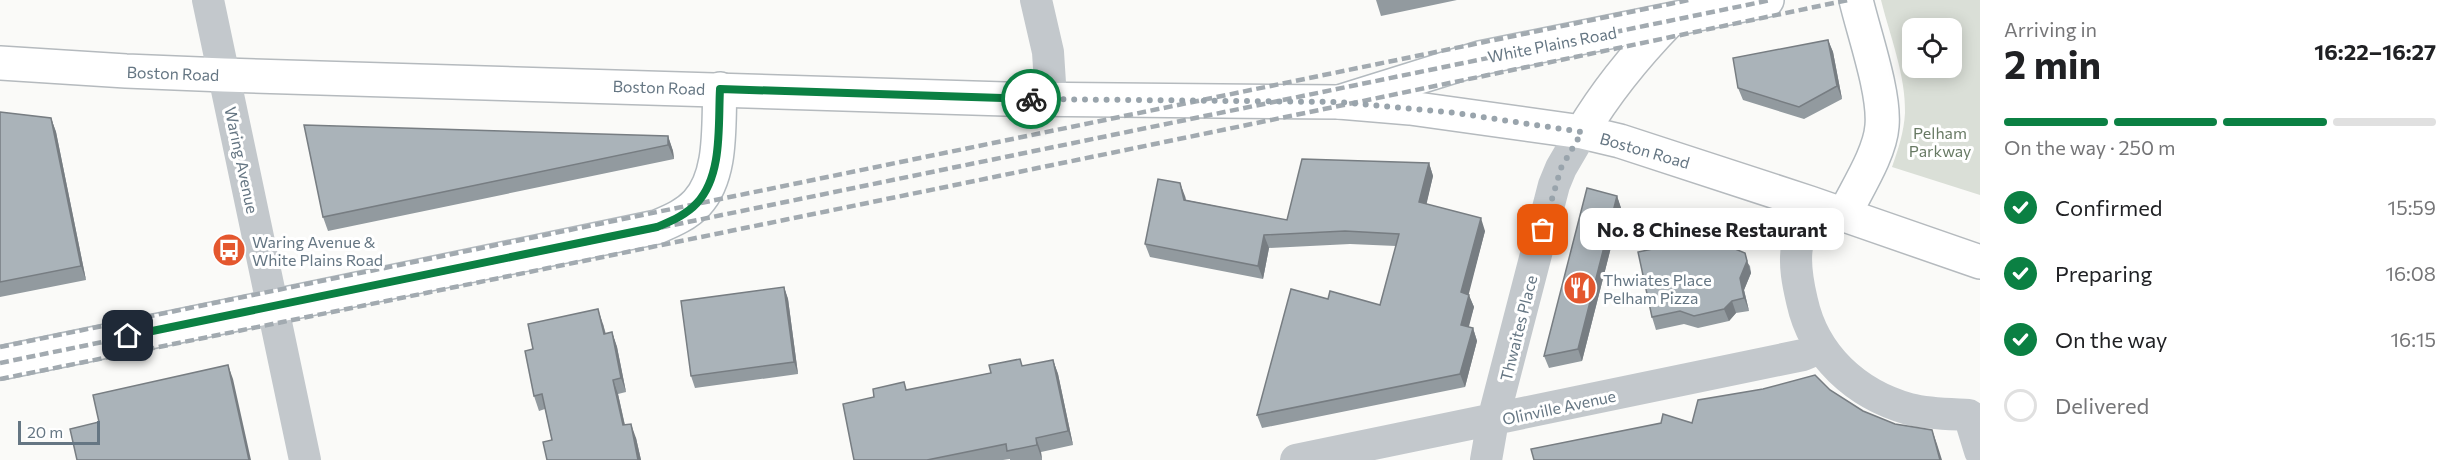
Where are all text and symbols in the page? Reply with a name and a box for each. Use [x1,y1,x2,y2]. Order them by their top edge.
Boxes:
text: Arriving in [2004,17,2097,41]
map controls [1902,18,1962,78]
button: locate [1902,18,1962,78]
street label: White Plains Road [1486,22,1618,66]
text: 16:22–16:27 [2314,38,2436,65]
text: 2 min [2004,39,2101,87]
street label: Boston Road [126,62,220,84]
courier [1001,69,1061,129]
street label: Boston Road [612,76,706,98]
icon: bike [1015,83,1048,116]
street label: Waring Avenue [221,105,263,215]
park label: Pelham Parkway [1909,123,1971,160]
street label: Boston Road [1598,128,1692,172]
text: On the way · 250 m [2004,135,2175,159]
icon: check [2004,191,2037,224]
text: Confirmed [2055,194,2162,221]
text: 15:59 [2388,195,2436,219]
pin [1517,204,1568,255]
callout: No. 8 Chinese Restaurant [1579,209,1843,251]
icon: bag [1526,213,1559,246]
text: No. 8 Chinese Restaurant [1597,217,1827,241]
bus stop icon: Waring Avenue & White Plains Road [211,232,247,268]
place label: Waring Avenue & White Plains Road [252,232,383,269]
icon: check [2004,257,2037,290]
text: Preparing [2055,260,2152,287]
text: 16:08 [2385,261,2436,285]
restaurant icon: Thwiates Place Pelham Pizza [1562,270,1598,306]
place label: Thwiates Place Pelham Pizza [1603,270,1712,307]
street label: Thwaites Place [1496,273,1540,383]
pin [102,310,153,361]
icon: home [111,319,144,352]
icon: check [2004,323,2037,356]
text: On the way [2055,326,2167,353]
text: 16:15 [2391,327,2436,351]
street label: Olinville Avenue [1501,386,1617,428]
text: Delivered [2055,392,2149,419]
scale bar [18,418,100,446]
text: 20 m [27,422,63,441]

